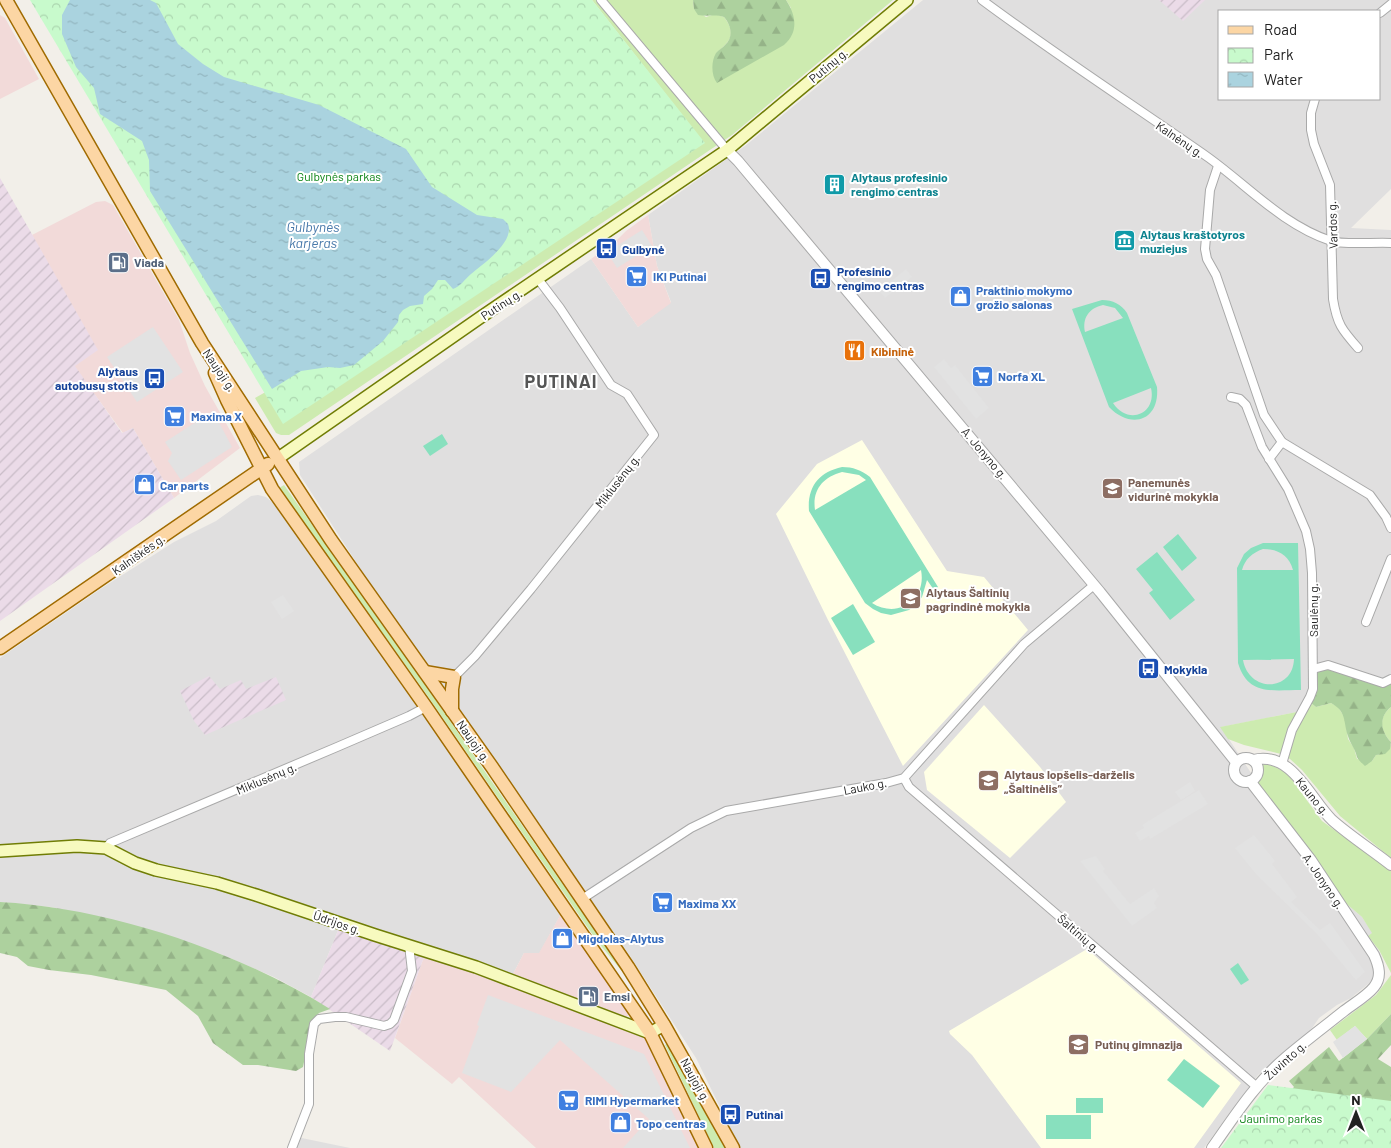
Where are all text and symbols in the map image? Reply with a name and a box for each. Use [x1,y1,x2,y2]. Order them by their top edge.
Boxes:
legend [1218,10,1381,100]
text: Road [1264,20,1297,38]
street label: Putinų g. [806,45,850,85]
text: Park [1264,45,1294,63]
text: Water [1264,70,1303,88]
street label: Kalnėnų g. [1154,118,1206,160]
park label: Gulbynės parkas [297,169,381,183]
place label: Alytaus profesinio rengimo centras [851,170,948,198]
building icon: Alytaus profesinio rengimo centras [823,172,847,196]
street label: Vardos g. [1324,201,1340,249]
water label: Gulbynės karjeras [286,218,340,251]
place label: Alytaus kraštotyros muziejus [1140,227,1245,255]
museum icon: Alytaus kraštotyros muziejus [1112,229,1136,253]
bus stop icon: Gulbynė [594,237,618,261]
place label: Gulbynė [622,242,665,256]
fuel station icon: Viada [106,250,130,274]
place label: Viada [134,255,164,269]
supermarket icon: IKI Putinai [625,264,649,288]
place label: Profesinio rengimo centras [837,264,924,292]
bus stop icon: Profesinio rengimo centras [809,266,833,290]
place label: IKI Putinai [653,269,707,283]
place label: Praktinio mokymo grožio salonas [976,283,1073,311]
shop icon: Praktinio mokymo grožio salonas [948,285,972,309]
street label: Putinų g. [478,286,524,322]
restaurant icon: Kibininė [843,339,867,363]
place label: Kibininė [871,344,915,358]
street label: Naujoji g. [201,346,239,394]
place label: Alytaus autobusų stotis [55,364,138,392]
supermarket icon: Norfa XL [970,364,994,388]
bus stop icon: Alytaus autobusų stotis [142,366,166,390]
place label: Norfa XL [998,369,1045,383]
district label: PUTINAI [524,370,598,392]
supermarket icon: Maxima X [163,404,187,428]
place label: Maxima X [191,409,242,423]
street label: A. Jonyno g. [959,424,1011,482]
street label: Miklusėnų g. [592,451,642,511]
shop icon: Car parts [132,473,156,497]
place label: Panemunės vidurinė mokykla [1128,475,1219,503]
school or university icon: Panemunės vidurinė mokykla [1100,477,1124,501]
place label: Car parts [160,478,209,492]
street label: Kalniškės g. [109,531,167,577]
street label: Saulėnų g. [1306,583,1320,637]
place label: Alytaus Šaltinių pagrindinė mokykla [926,585,1030,613]
school or university icon: Alytaus Šaltinių pagrindinė mokykla [898,587,922,611]
bus stop icon: Mokykla [1136,657,1160,681]
place label: Mokykla [1164,662,1207,676]
street label: Naujoji g. [454,717,494,765]
street label: Miklusėnų g. [234,759,298,797]
place label: Alytaus lopšelis-darželis „Šaltinėlis“ [1004,767,1135,795]
school or university icon: Alytaus lopšelis-darželis „Šaltinėlis“ [976,769,1000,793]
street label: Kauno g. [1293,774,1333,818]
street label: Lauko g. [842,775,888,797]
street label: A. Jonyno g. [1300,851,1348,911]
supermarket icon: Maxima XX [650,891,674,915]
place label: Maxima XX [678,896,737,910]
street label: Ūdrijos g. [311,907,363,937]
street label: Šaltinių g. [1055,911,1103,955]
shop icon: Migdolas-Alytus [550,926,574,950]
place label: Migdolas-Alytus [578,931,664,945]
fuel station icon: Emsi [576,984,600,1008]
place label: Emsi [604,989,630,1003]
school or university icon: Putinų gimnazija [1067,1032,1091,1056]
place label: Putinų gimnazija [1095,1037,1182,1051]
street label: Žuvinto g. [1261,1038,1309,1082]
street label: Naujoji g. [678,1055,714,1105]
supermarket icon: RIMI Hypermarket [557,1088,581,1112]
north arrow [1331,1088,1381,1138]
text: N [1351,1091,1361,1108]
place label: RIMI Hypermarket [585,1093,679,1107]
bus stop icon: Putinai [718,1102,742,1126]
place label: Putinai [746,1107,783,1121]
shop icon: Topo centras [608,1111,632,1135]
park label: Jaunimo parkas [1240,1111,1323,1125]
place label: Topo centras [636,1116,706,1130]

